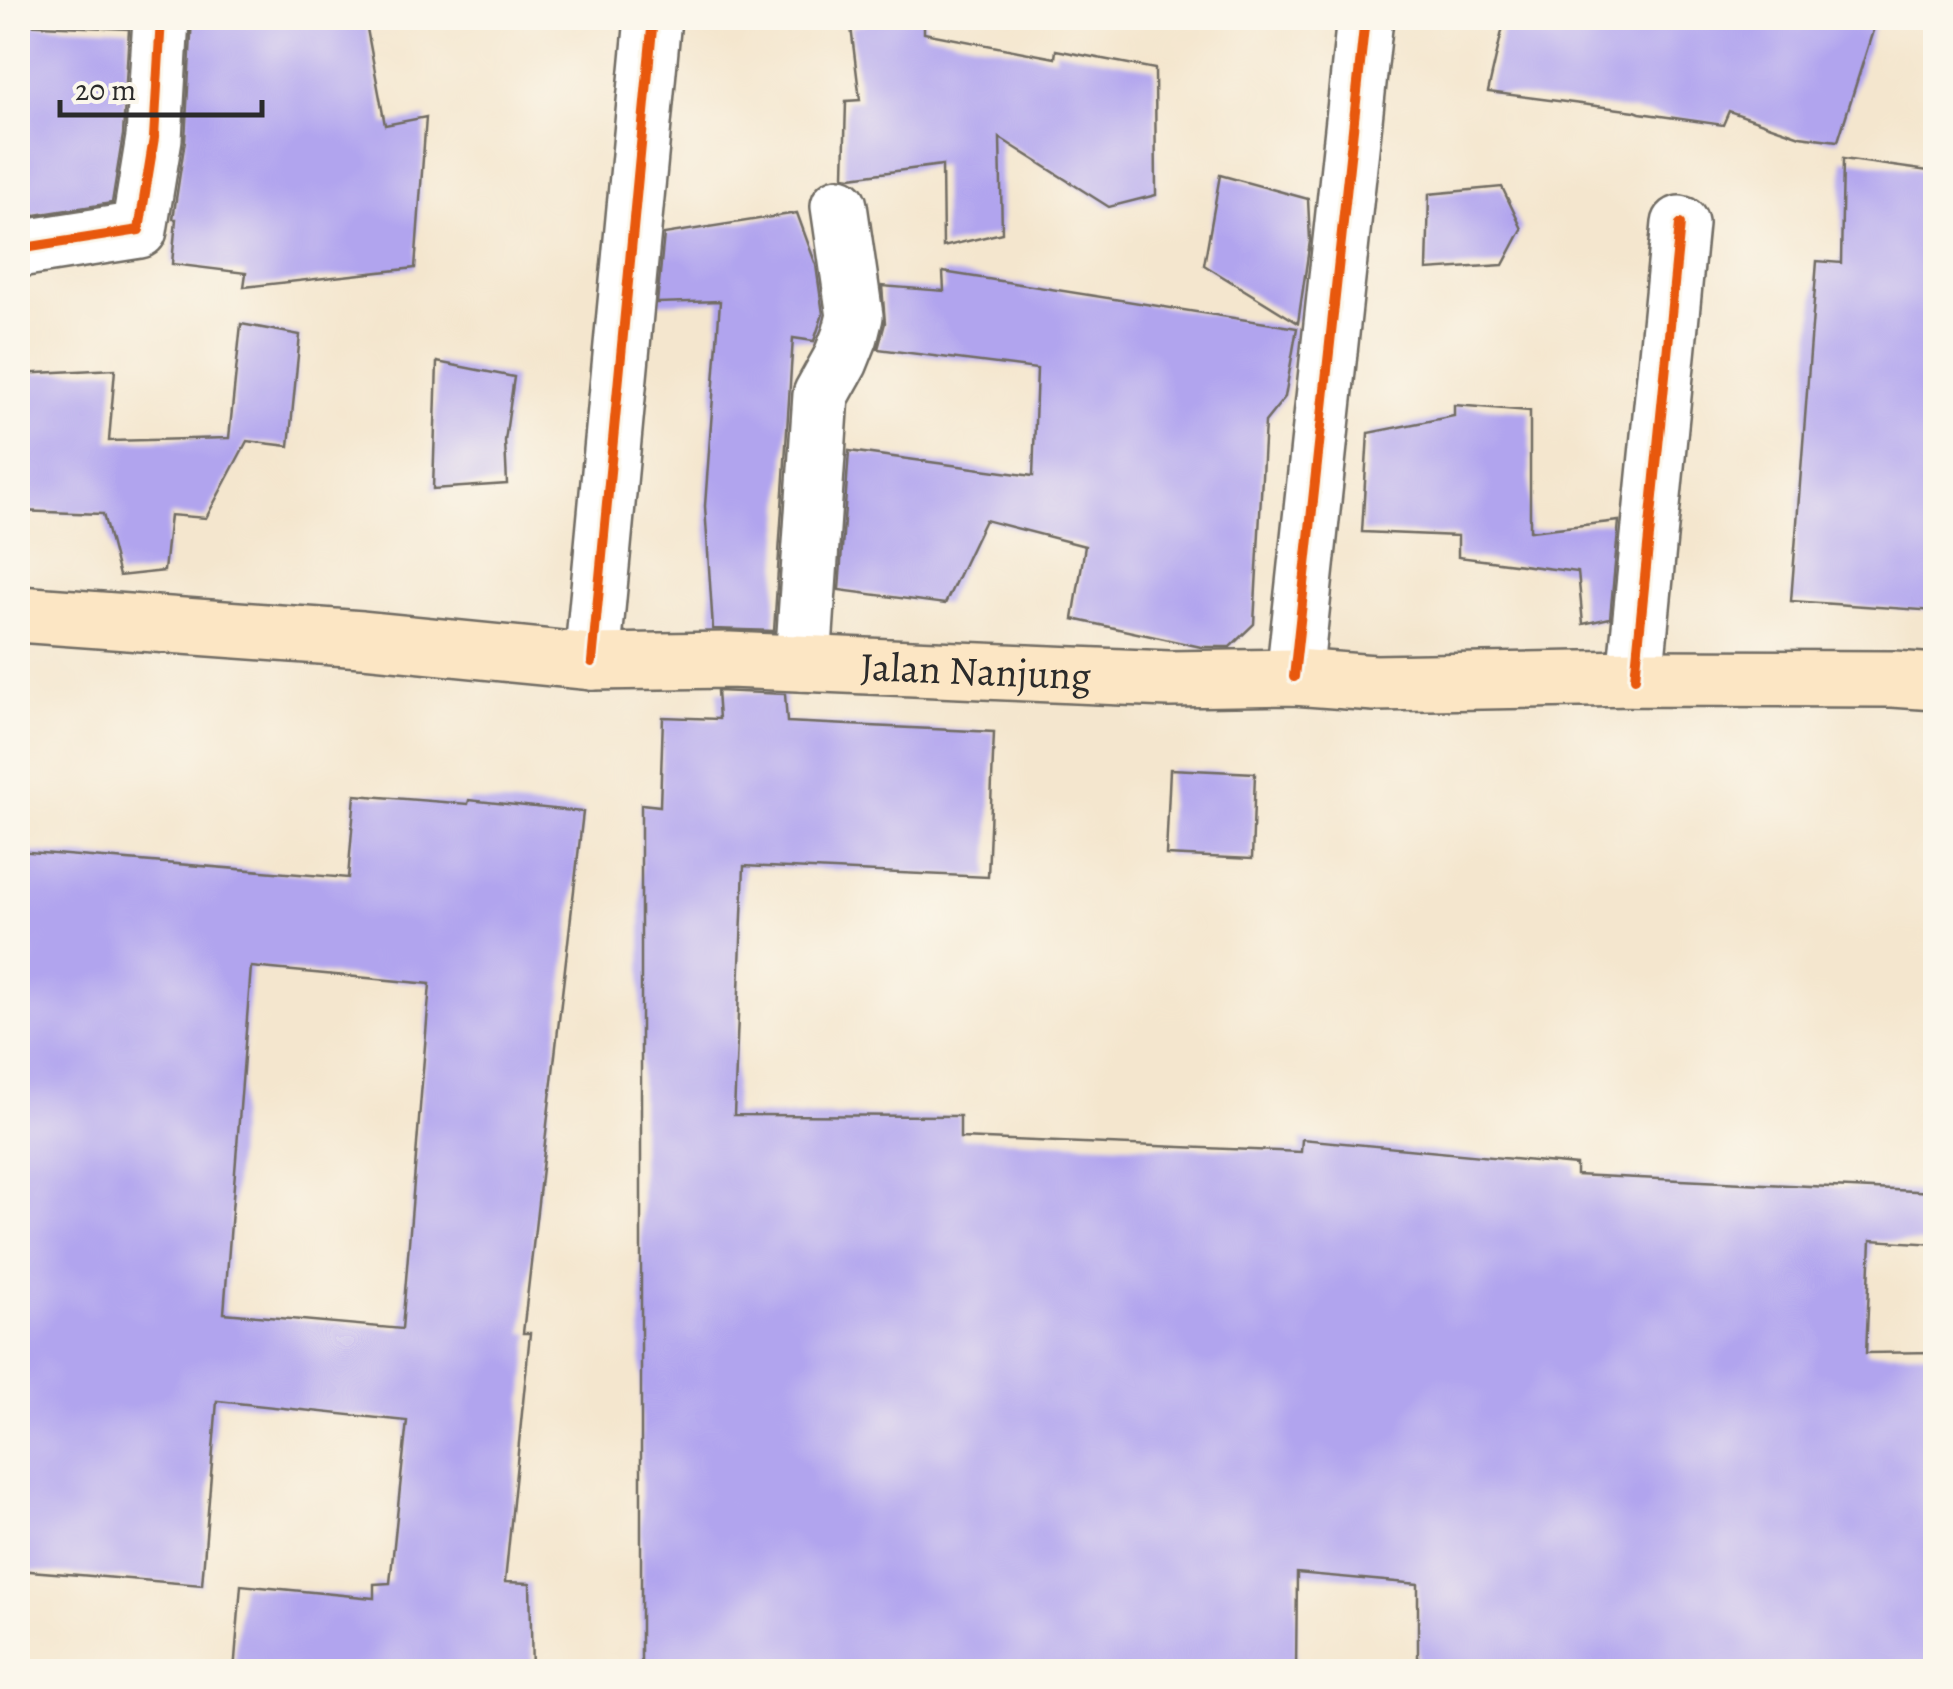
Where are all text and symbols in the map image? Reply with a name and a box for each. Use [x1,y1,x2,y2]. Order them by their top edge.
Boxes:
scale bar [60,55,262,117]
text: 20 m [75,70,136,110]
street label: Jalan Nanjung [859,638,1092,703]

